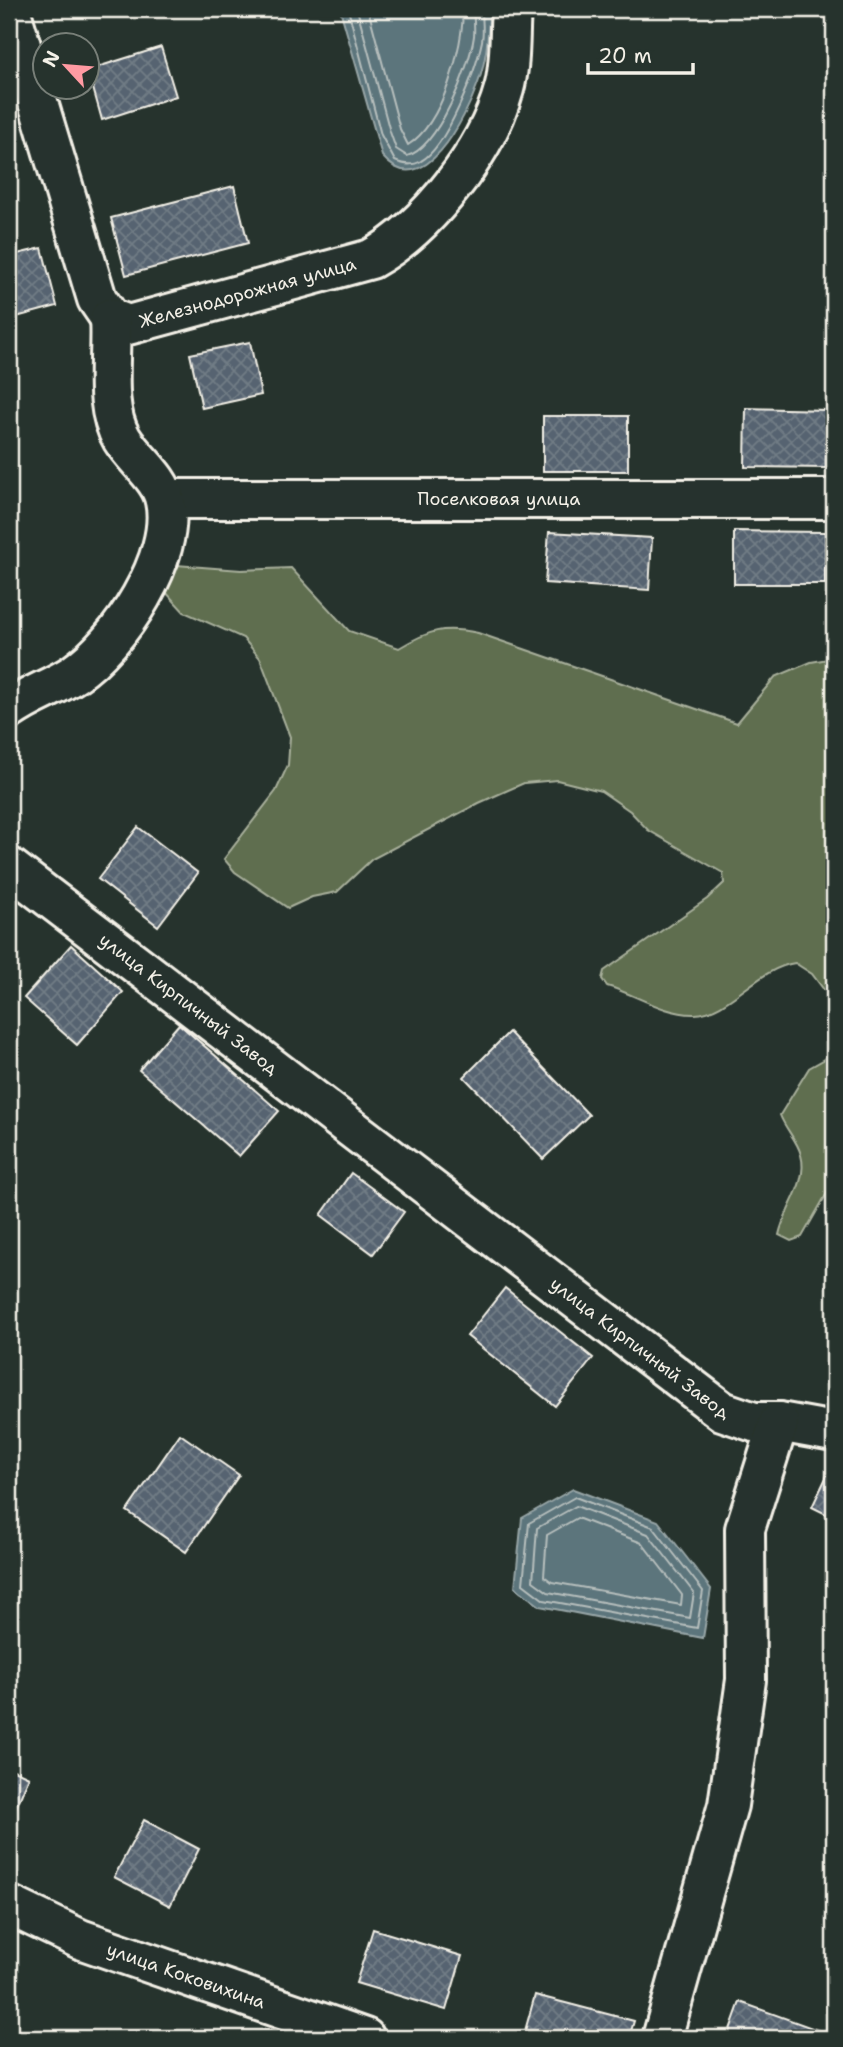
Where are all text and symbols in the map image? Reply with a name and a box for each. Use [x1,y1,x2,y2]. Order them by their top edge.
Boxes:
north arrow [32,32,102,102]
scale bar [588,32,692,76]
text: 20 m [598,42,652,70]
text: N [37,47,66,71]
street label: Железнодорожная улица [136,252,359,333]
street label: Поселковая улица [418,487,580,511]
street label: улица Кирпичный Завод [94,928,284,1080]
street label: улица Кирпичный Завод [545,1272,732,1424]
street label: улица Коковихина [104,1937,269,2014]

